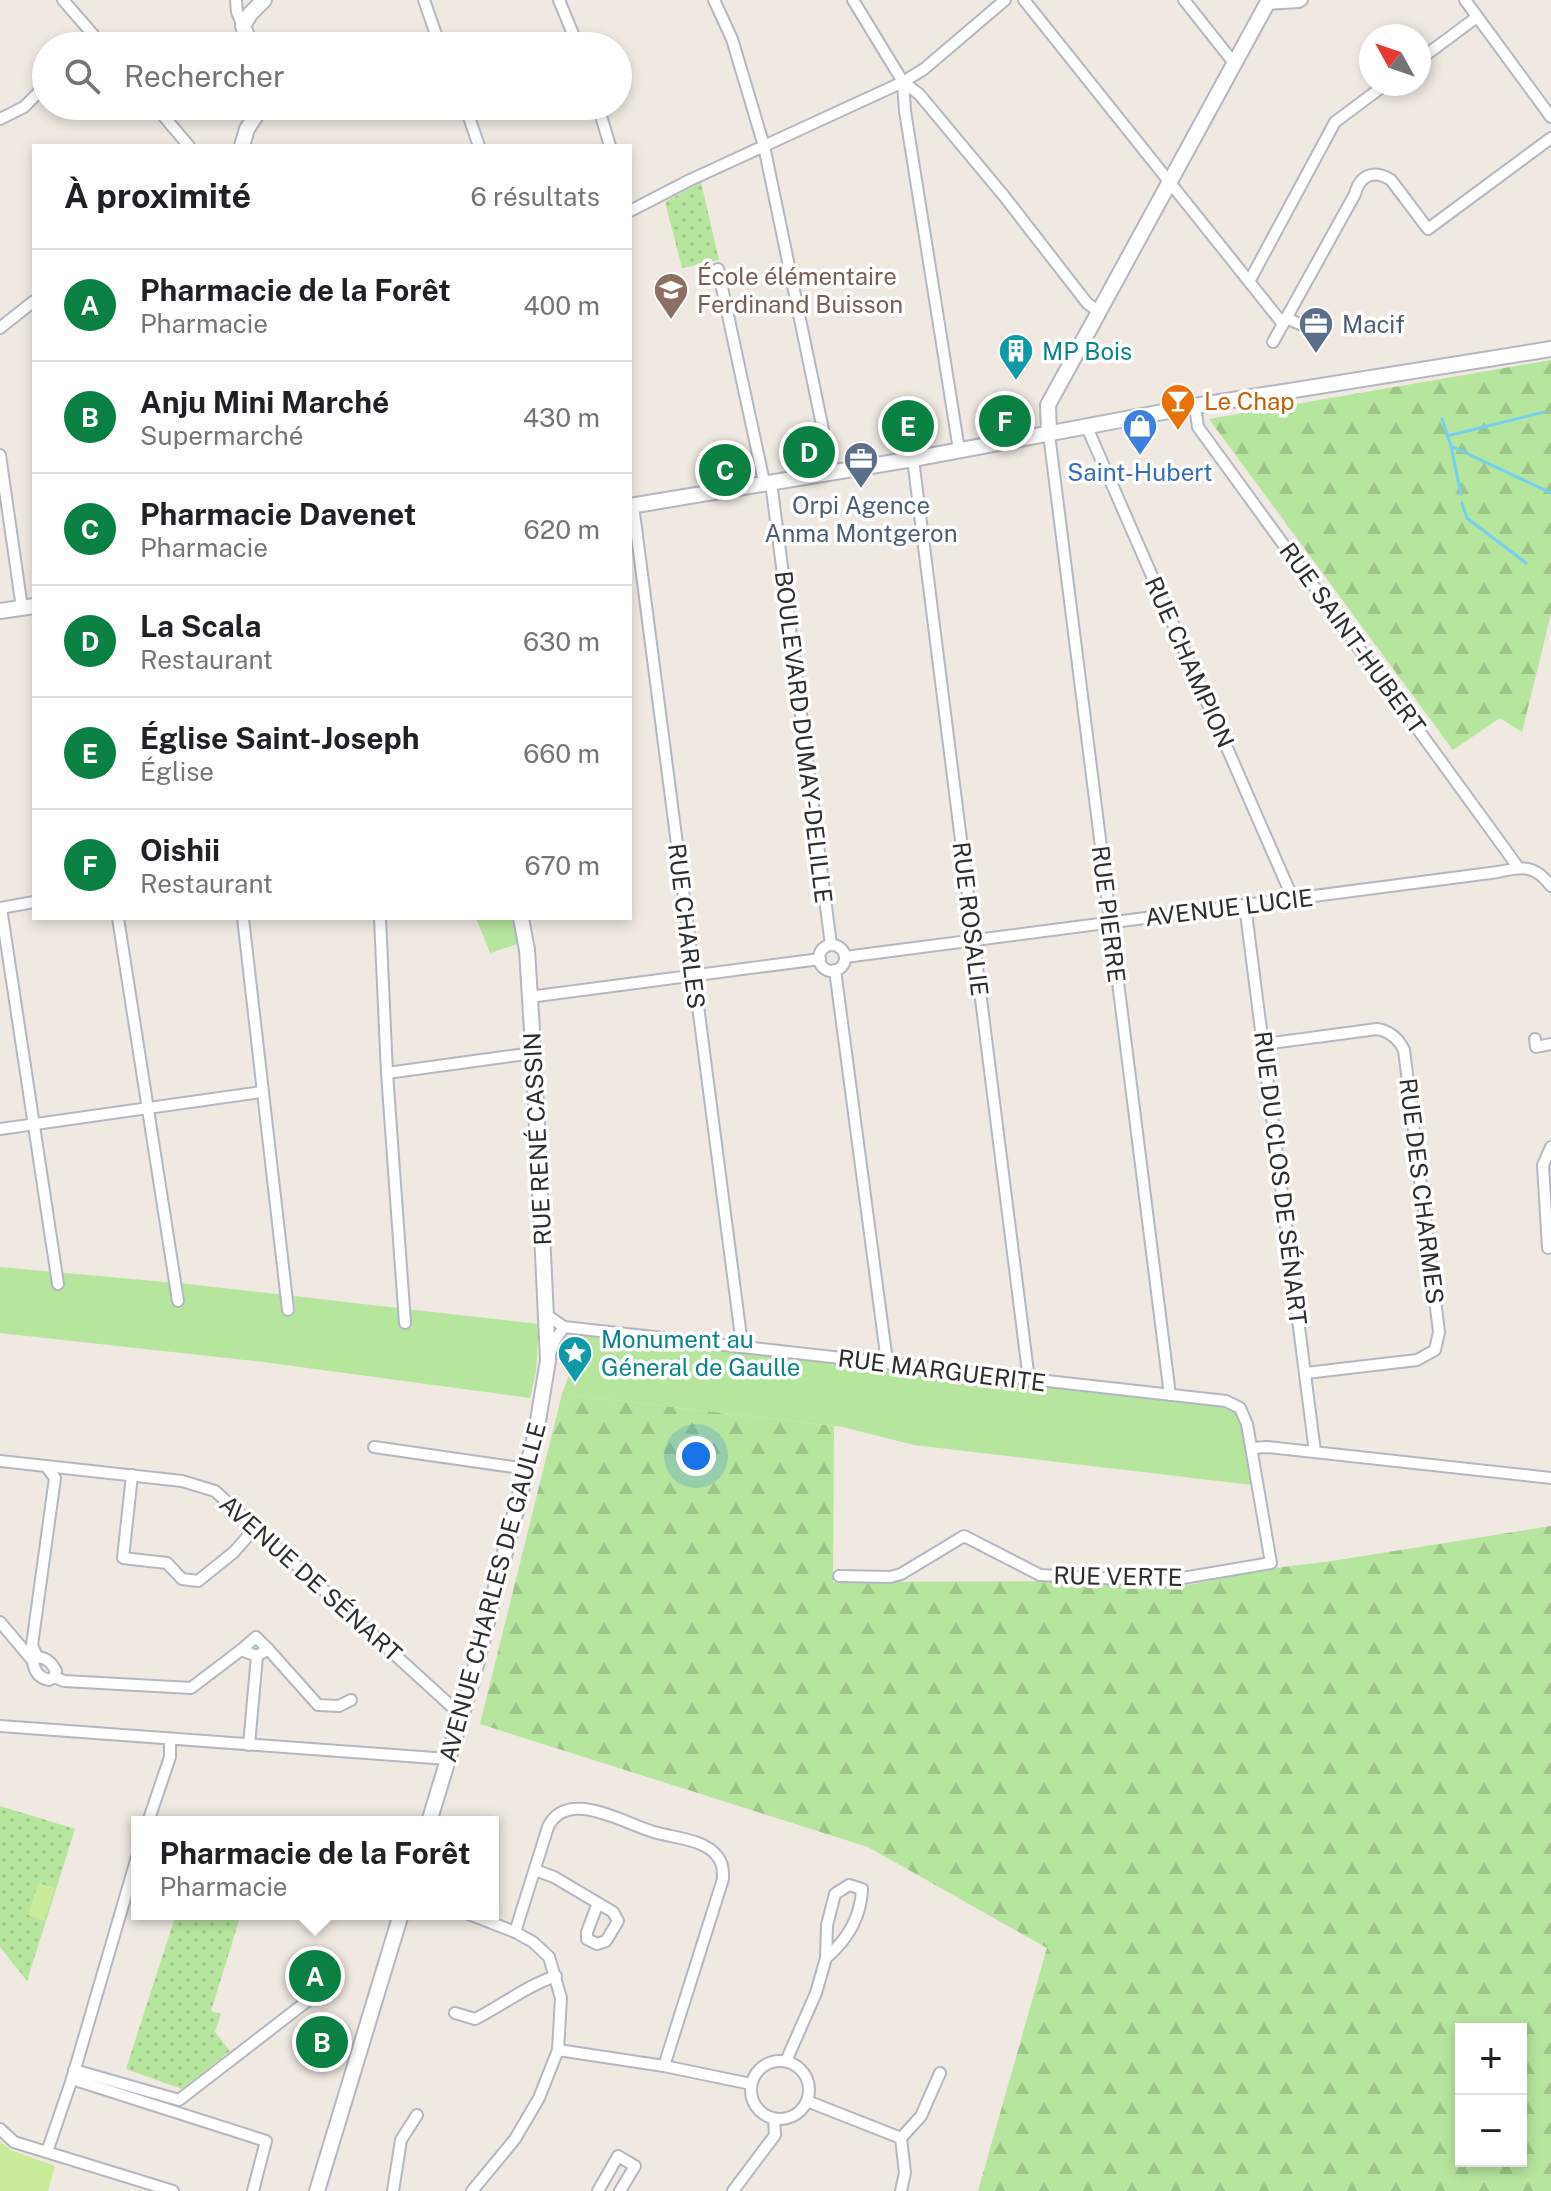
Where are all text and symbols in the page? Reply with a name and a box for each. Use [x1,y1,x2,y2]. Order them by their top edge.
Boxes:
north arrow [1359,24,1431,96]
search box [32,32,632,120]
icon: search [60,54,104,98]
text: Rechercher [124,58,285,94]
text: À proximité [64,176,251,216]
text: 6 résultats [471,181,600,212]
place label: École élémentaire Ferdinand Buisson [697,262,903,318]
school or university icon: École élémentaire Ferdinand Buisson [652,271,690,321]
text: Pharmacie de la Forêt [140,272,451,308]
text: A [81,290,99,321]
text: 400 m [523,290,600,321]
office icon: Macif [1297,305,1335,355]
text: Pharmacie [140,308,268,339]
place label: Macif [1342,310,1405,338]
building icon: MP Bois [997,332,1035,382]
place label: MP Bois [1042,337,1132,365]
bar icon: Le Chap [1159,382,1197,432]
text: Anju Mini Marché [140,384,389,420]
place label: Le Chap [1204,387,1295,415]
pin: F [979,391,1031,451]
pin: E [882,396,934,456]
text: B [81,402,99,433]
text: 430 m [523,402,600,433]
shop icon: Saint-Hubert [1121,407,1159,457]
text: Supermarché [140,420,304,451]
pin: D [783,422,835,482]
pin: C [699,440,751,500]
office icon: Orpi Agence Anma Montgeron [842,440,880,490]
place label: Saint-Hubert [1067,458,1213,486]
place label: Orpi Agence Anma Montgeron [764,491,958,547]
text: Pharmacie Davenet [140,496,416,532]
text: C [81,514,99,545]
text: 620 m [524,514,600,545]
text: Pharmacie [140,532,268,563]
street label: RUE SAINT-HUBERT [1274,537,1432,739]
street label: BOULEVARD DUMAY-DELILLE [770,569,838,905]
street label: RUE CHAMPION [1140,572,1240,752]
text: La Scala [140,608,261,644]
text: D [81,626,99,657]
text: 630 m [523,626,600,657]
text: Restaurant [140,644,273,675]
text: Église Saint-Joseph [140,720,420,756]
text: E [82,738,98,769]
text: 660 m [523,738,600,769]
text: Église [140,756,214,787]
text: Oishii [140,832,220,868]
street label: RUE ROSALIE [948,840,994,998]
street label: RUE CHARLES [663,842,711,1010]
street label: RUE PIERRE [1087,844,1131,984]
text: F [82,850,98,881]
text: 670 m [524,850,600,881]
text: Restaurant [140,868,273,899]
street label: AVENUE LUCIE [1143,883,1315,931]
street label: RUE DU CLOS DE SÉNART [1249,1030,1313,1326]
street label: RUE RENÉ CASSIN [517,1032,557,1246]
street label: RUE DES CHARMES [1394,1076,1450,1306]
place label: Monument au Géneral de Gaulle [601,1325,800,1381]
place icon: Monument au Géneral de Gaulle [556,1334,594,1384]
street label: RUE MARGUERITE [836,1343,1048,1397]
street label: AVENUE CHARLES DE GAULLE [433,1419,551,1765]
your location [676,1436,716,1476]
street label: AVENUE DE SÉNART [214,1489,408,1667]
street label: RUE VERTE [1053,1561,1183,1591]
popup [131,1816,499,1920]
text: Pharmacie de la Forêt [160,1835,470,1871]
text: Pharmacie [160,1871,288,1902]
pin: A [289,1946,341,2006]
pin: B [296,2012,348,2072]
map controls [1455,2023,1527,2167]
button: + [1455,2023,1527,2095]
button: − [1455,2095,1527,2167]

